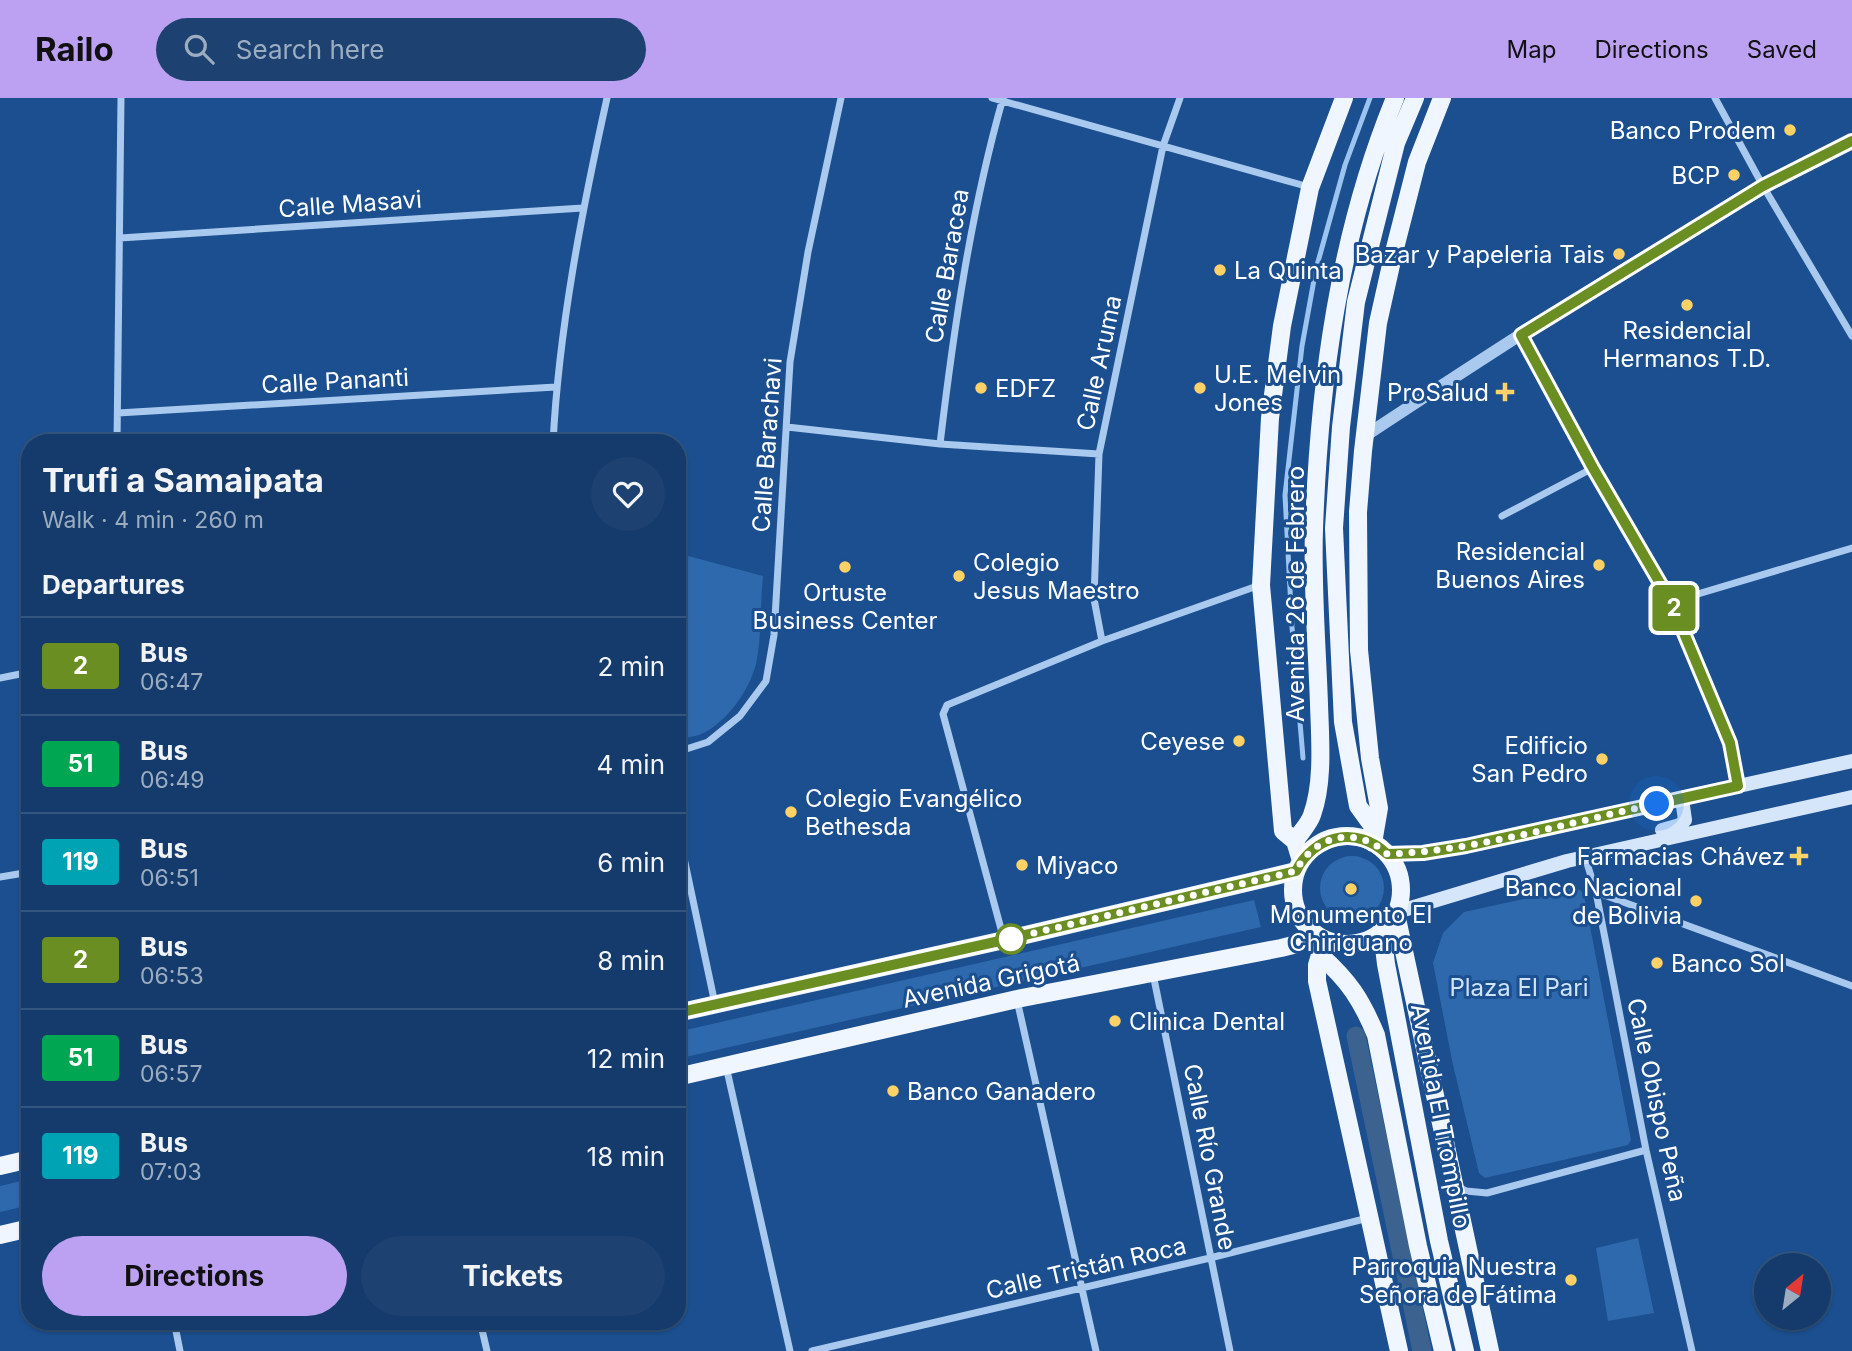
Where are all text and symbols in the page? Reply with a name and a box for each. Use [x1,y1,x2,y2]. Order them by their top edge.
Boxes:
search box [156,18,646,81]
text: Railo [35,29,114,69]
icon: search [180,30,218,68]
text: Search here [236,34,384,65]
text: Map [1507,35,1556,64]
text: Directions [1594,35,1709,64]
text: Saved [1747,35,1817,64]
place label: Banco Prodem [1610,116,1776,145]
marker: Banco Prodem [1782,122,1798,138]
place label: BCP [1671,161,1720,190]
marker: BCP [1726,167,1742,183]
street label: Calle Masavi [277,185,423,223]
street label: Calle Baracea [919,186,975,346]
place label: Bazar y Papeleria Tais [1355,240,1605,269]
marker: Bazar y Papeleria Tais [1611,246,1627,262]
place label: La Quinta [1234,256,1342,285]
marker: La Quinta [1212,262,1228,278]
street label: Calle Aruma [1071,293,1127,433]
marker: Residencial Hermanos T.D. [1679,297,1695,313]
place label: Residencial Hermanos T.D. [1603,316,1771,373]
street label: Calle Barachavi [746,356,788,534]
place label: U.E. Melvin Jones [1214,360,1341,417]
street label: Calle Pananti [260,363,410,399]
place label: EDFZ [995,374,1056,403]
place label: ProSalud [1387,378,1489,407]
marker: EDFZ [973,380,989,396]
marker: U.E. Melvin Jones [1192,380,1208,396]
marker: ProSalud [1495,382,1515,402]
button: heart [591,457,665,531]
text: Trufi a Samaipata [42,460,324,500]
street label: Avenida 26 de Febrero [1281,466,1310,722]
text: Walk · 4 min · 260 m [42,506,264,534]
place label: Residencial Buenos Aires [1435,537,1585,594]
place label: Colegio Jesus Maestro [973,548,1140,605]
marker: Residencial Buenos Aires [1591,557,1607,573]
marker: Ortuste Business Center [837,559,853,575]
marker: Colegio Jesus Maestro [951,568,967,584]
text: Departures [42,569,185,600]
place label: Ortuste Business Center [753,578,937,635]
line badge: 2 [1651,585,1697,631]
text: 2 [1666,593,1682,622]
text: Bus [140,637,188,668]
text: 2 [73,651,88,680]
text: 2 min [597,651,665,682]
text: 06:47 [140,668,203,696]
place label: Ceyese [1140,727,1225,756]
place label: Edificio San Pedro [1471,731,1588,788]
marker: Ceyese [1231,733,1247,749]
text: Bus [140,735,188,766]
text: 51 [68,749,93,778]
text: 4 min [596,749,665,780]
marker: Edificio San Pedro [1594,751,1610,767]
text: 06:49 [140,766,205,794]
place label: Colegio Evangélico Bethesda [805,784,1022,841]
your location [1639,786,1674,821]
marker: Colegio Evangélico Bethesda [783,804,799,820]
text: Bus [140,833,188,864]
place label: Farmacias Chávez [1577,842,1785,871]
text: 119 [62,847,99,876]
text: 6 min [597,847,665,878]
marker: Farmacias Chávez [1791,848,1807,864]
place label: Miyaco [1036,851,1118,880]
marker: Miyaco [1014,857,1030,873]
text: 06:51 [140,864,199,892]
place label: Banco Nacional de Bolivia [1505,873,1682,930]
marker: Monumento El Chiriguano [1343,881,1359,897]
marker: Banco Nacional de Bolivia [1688,893,1704,909]
place label: Monumento El Chiriguano [1270,900,1432,957]
unlabelled marker [996,924,1026,954]
text: Bus [140,931,188,962]
text: 2 [73,945,88,974]
text: 8 min [597,945,665,976]
street label: Avenida Grigotá [900,948,1082,1014]
place label: Banco Sol [1671,949,1785,978]
marker: Banco Sol [1649,955,1665,971]
text: 06:53 [140,962,204,990]
park label: Plaza El Pari [1449,973,1589,1002]
street label: Calle Obispo Peña [1621,995,1693,1205]
street label: Avenida El Trompillo [1405,1001,1477,1231]
place label: Clinica Dental [1129,1007,1285,1036]
marker: Clinica Dental [1107,1013,1123,1029]
text: Bus [140,1029,188,1060]
text: 51 [68,1043,93,1072]
text: 12 min [587,1043,665,1074]
text: 06:57 [140,1060,202,1088]
street label: Calle Río Grande [1178,1061,1242,1253]
place label: Banco Ganadero [907,1077,1096,1106]
marker: Banco Ganadero [885,1083,901,1099]
text: Bus [140,1127,188,1158]
text: 119 [62,1141,99,1170]
text: 18 min [587,1141,665,1172]
text: 07:03 [140,1158,202,1186]
street label: Calle Tristán Roca [983,1231,1189,1305]
button: Directions [42,1236,347,1316]
button: Tickets [361,1236,665,1316]
place label: Parroquia Nuestra Señora de Fátima [1352,1252,1557,1309]
north arrow [1754,1253,1830,1330]
map controls [1754,1253,1831,1330]
marker: Parroquia Nuestra Señora de Fátima [1563,1272,1579,1288]

